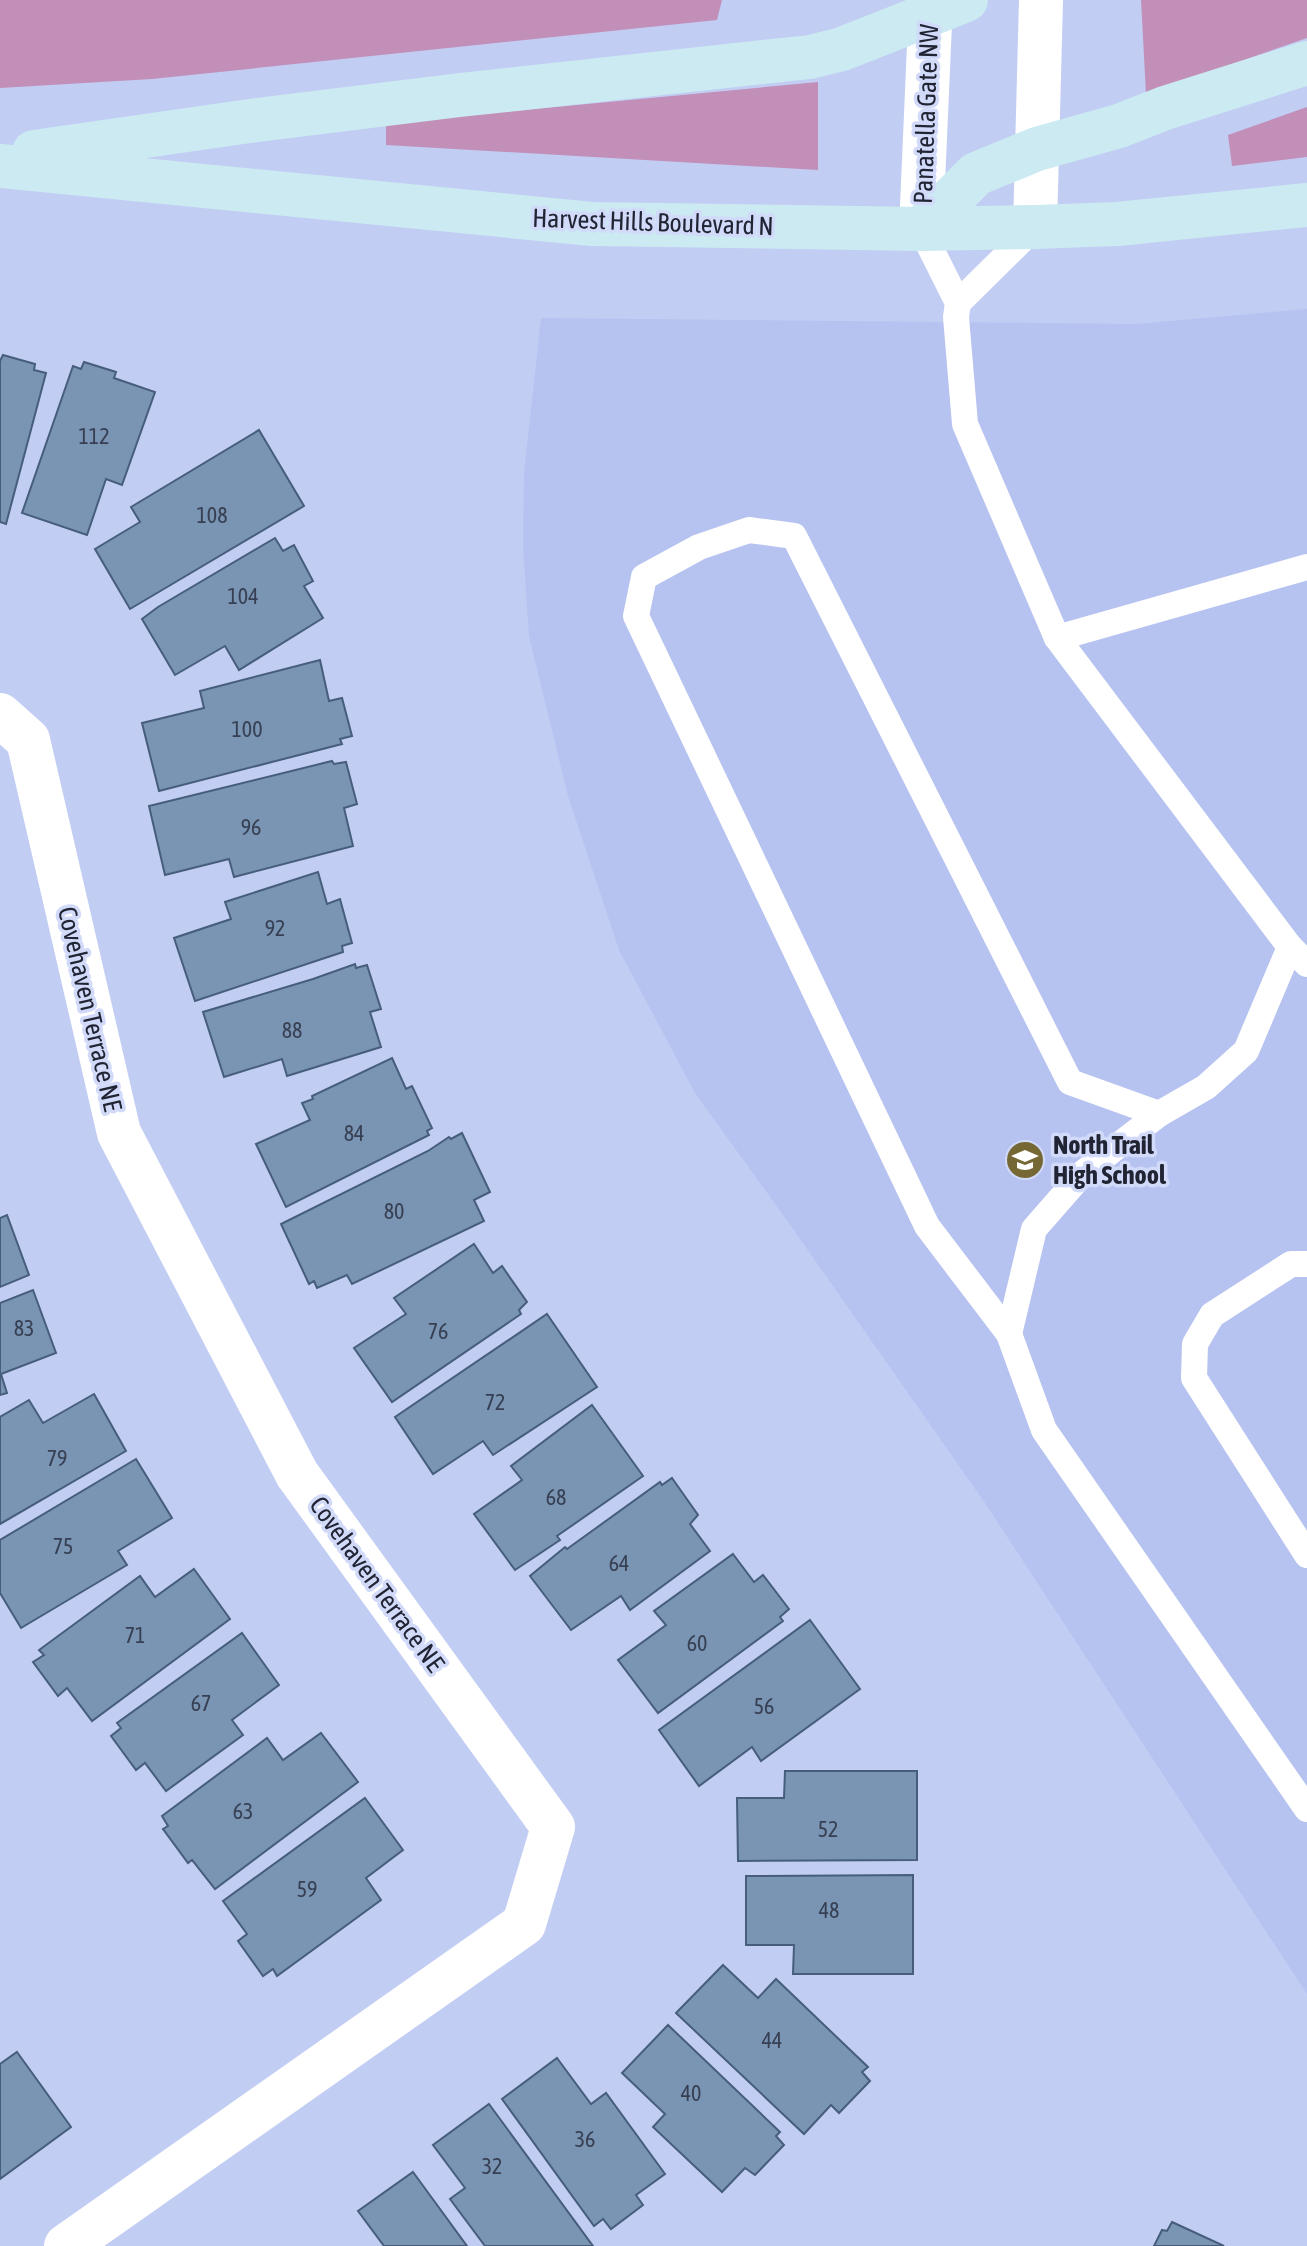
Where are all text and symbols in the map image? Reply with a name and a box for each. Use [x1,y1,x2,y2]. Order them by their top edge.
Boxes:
street label: Panatella Gate NW [908,23,944,205]
street label: Harvest Hills Boulevard N [532,203,774,241]
house number: 112 [78,423,110,449]
house number: 108 [196,502,228,528]
house number: 104 [227,583,259,609]
house number: 100 [231,716,263,742]
house number: 96 [241,814,261,840]
street label: Covehaven Terrace NE [52,904,128,1114]
house number: 92 [265,915,285,941]
house number: 88 [282,1017,302,1043]
house number: 84 [344,1120,364,1146]
place label: North Trail High School [1053,1130,1167,1190]
school or university icon: North Trail High School [1004,1139,1046,1181]
house number: 80 [384,1198,404,1224]
house number: 83 [14,1315,34,1341]
house number: 76 [428,1318,448,1344]
house number: 72 [485,1389,505,1415]
house number: 79 [47,1445,67,1471]
house number: 68 [546,1484,566,1510]
street label: Covehaven Terrace NE [303,1491,451,1677]
house number: 75 [53,1533,73,1559]
house number: 64 [609,1550,629,1576]
house number: 71 [125,1622,145,1648]
house number: 60 [687,1630,707,1656]
house number: 67 [191,1690,211,1716]
house number: 56 [754,1693,774,1719]
house number: 63 [233,1798,253,1824]
house number: 52 [818,1816,838,1842]
house number: 59 [297,1876,317,1902]
house number: 48 [819,1897,839,1923]
house number: 44 [762,2027,782,2053]
house number: 40 [681,2080,701,2106]
house number: 36 [575,2126,595,2152]
house number: 32 [482,2153,502,2179]

